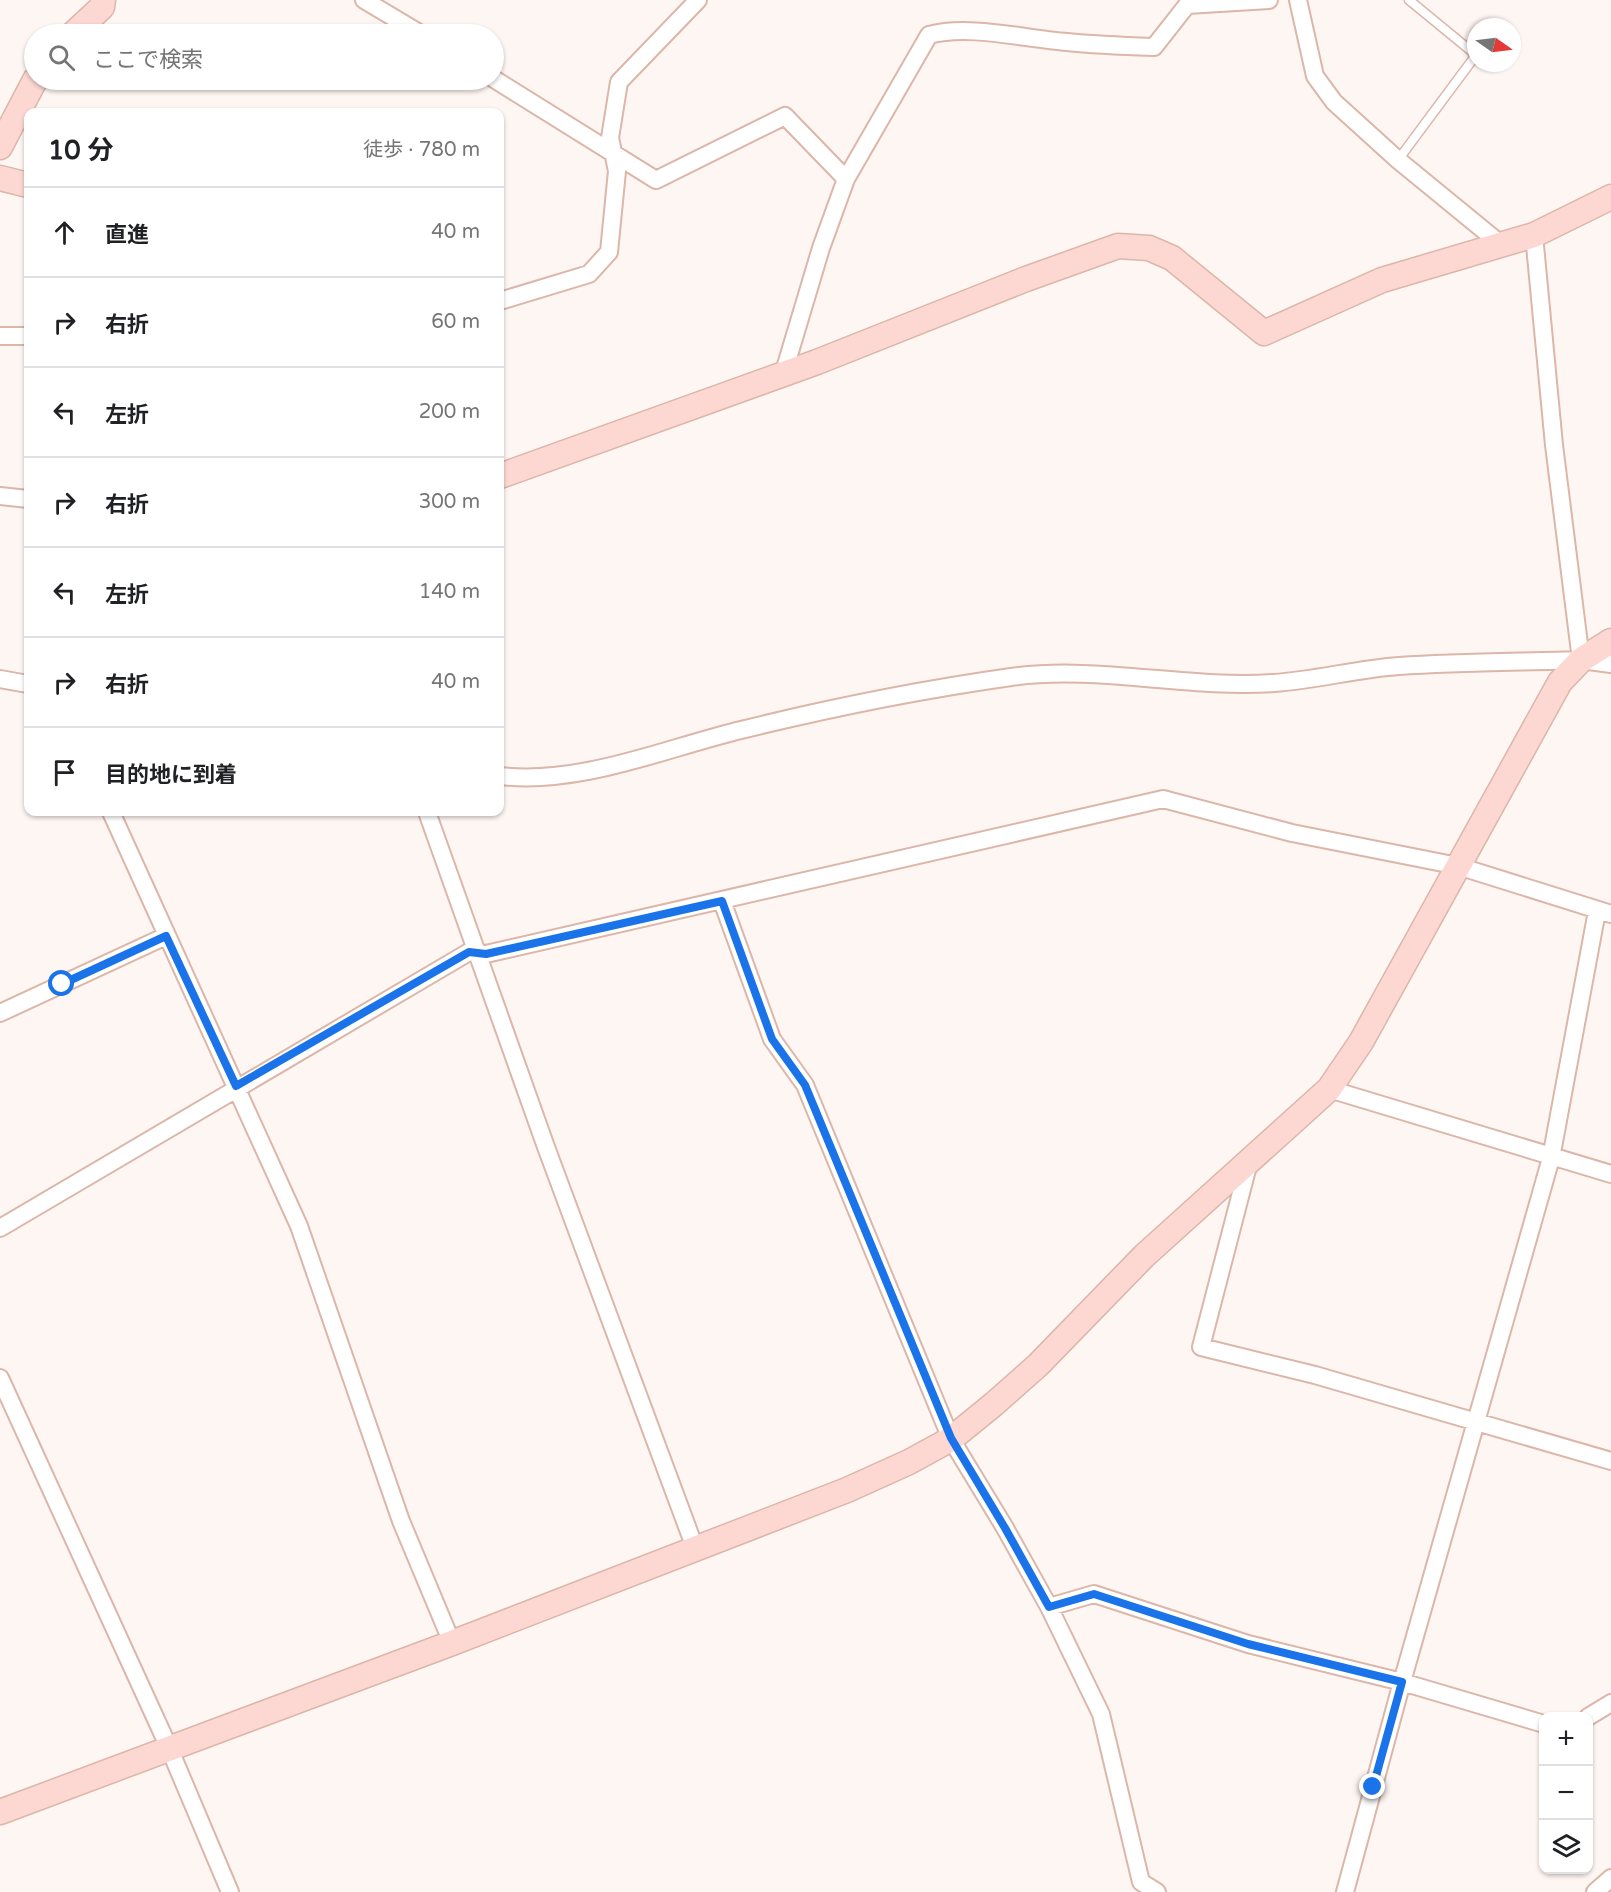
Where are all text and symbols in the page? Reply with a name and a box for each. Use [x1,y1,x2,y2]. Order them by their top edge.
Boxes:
north arrow [1467,18,1521,72]
search box [24,24,504,90]
icon: search [45,41,78,74]
text: ここで検索 [93,47,203,73]
text: 10 分 [48,135,113,166]
text: 徒歩 · 780 m [363,138,480,162]
icon: ahead [48,216,81,249]
text: 40 m [431,220,480,244]
text: 直進 [105,222,149,248]
icon: right [48,306,81,339]
text: 60 m [431,310,480,334]
text: 右折 [105,312,149,338]
icon: left [48,396,81,429]
text: 200 m [419,400,480,424]
text: 左折 [105,402,149,428]
icon: right [48,486,81,519]
text: 300 m [419,490,480,514]
text: 右折 [105,492,149,518]
icon: left [48,576,81,609]
text: 140 m [419,580,480,604]
text: 左折 [105,582,149,608]
icon: right [48,666,81,699]
text: 40 m [431,670,480,694]
text: 右折 [105,672,149,698]
icon: arrive [48,756,81,789]
text: 目的地に到着 [105,762,237,788]
route start [48,970,74,996]
map controls [1539,1712,1593,1874]
button: + [1539,1712,1593,1766]
button: − [1539,1766,1593,1820]
route end [1359,1773,1385,1799]
button: layers [1539,1820,1593,1874]

